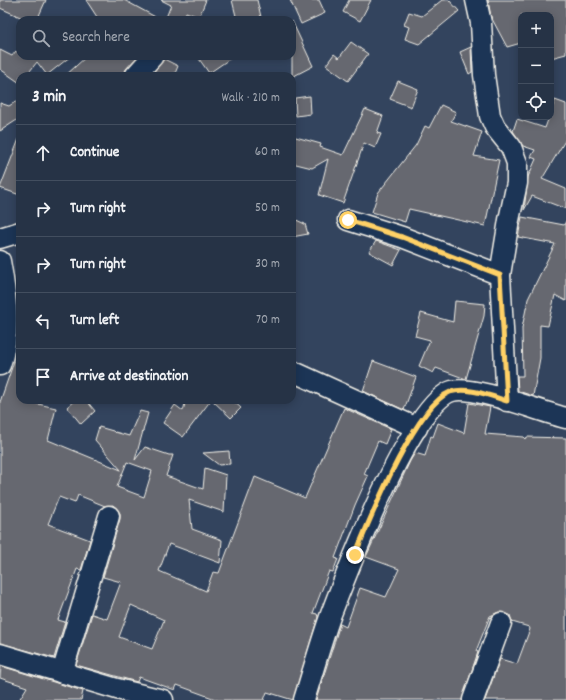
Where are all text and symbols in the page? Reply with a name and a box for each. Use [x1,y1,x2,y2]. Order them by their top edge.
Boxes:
map controls [518,12,554,120]
button: + [518,12,554,48]
search box [16,16,296,60]
icon: search [30,27,52,49]
text: Search here [62,27,130,49]
button: − [518,48,554,84]
button: locate [518,84,554,120]
text: 3 min [32,86,66,110]
text: Walk · 210 m [222,89,280,108]
icon: ahead [32,142,54,164]
text: Continue [70,142,119,164]
text: 60 m [255,143,280,162]
icon: right [32,198,54,220]
text: Turn right [70,198,126,220]
text: 50 m [255,199,280,218]
route start [339,211,357,229]
icon: right [32,254,54,276]
text: Turn right [70,254,126,276]
text: 30 m [255,255,280,274]
icon: left [32,310,54,332]
text: Turn left [70,310,119,332]
text: 70 m [256,311,280,330]
icon: arrive [32,366,54,388]
text: Arrive at destination [70,366,188,388]
route end [346,546,364,564]

